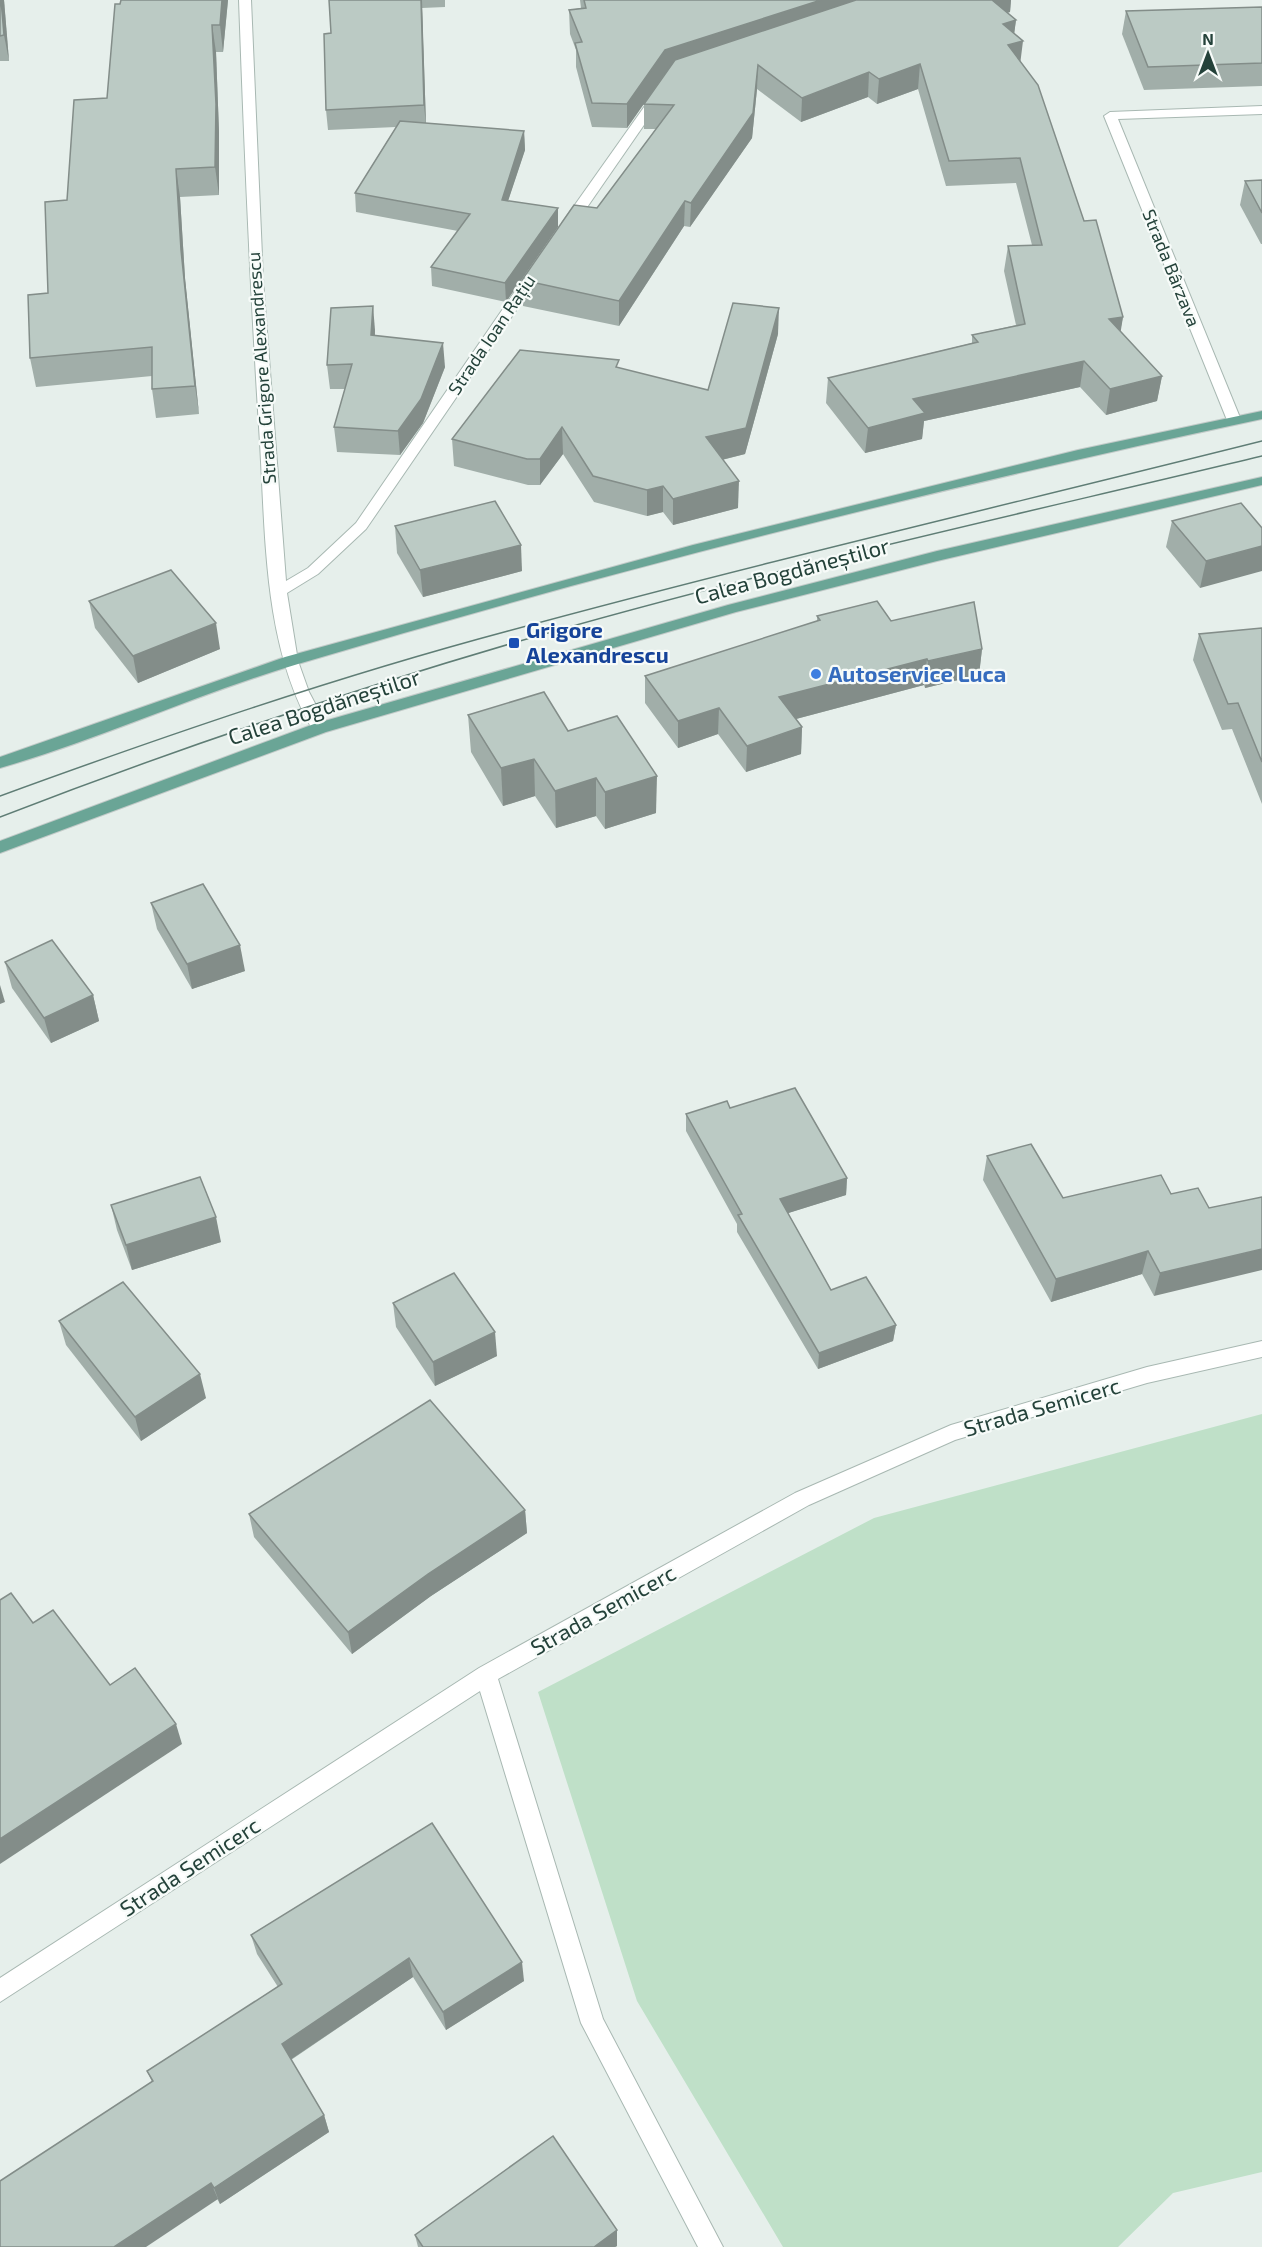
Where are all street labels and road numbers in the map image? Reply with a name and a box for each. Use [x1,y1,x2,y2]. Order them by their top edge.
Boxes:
street label: Strada Bârzava [1138,206,1206,330]
street label: Strada Grigore Alexandrescu [242,251,280,485]
street label: Strada Ioan Rațiu [443,270,540,399]
street label: Calea Bogdăneștilor [692,531,893,610]
street label: Calea Bogdăneștilor [224,663,424,751]
street label: Strada Semicerc [960,1371,1123,1441]
street label: Strada Semicerc [526,1559,680,1660]
street label: Strada Semicerc [115,1811,264,1921]

